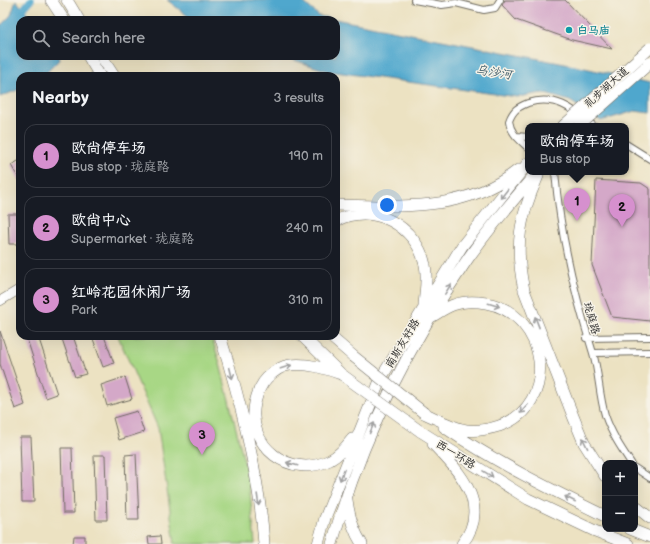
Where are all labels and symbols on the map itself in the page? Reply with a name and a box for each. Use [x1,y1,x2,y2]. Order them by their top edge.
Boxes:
place label: 白马庙 [577,24,610,37]
marker: 白马庙 [564,25,574,35]
water label: 乌沙河 [475,62,515,83]
street label: 礼步湖大道 [582,64,631,111]
pin: 1 [564,188,590,221]
one-way arrow [499,189,508,200]
pin: 2 [609,194,635,227]
your location [377,195,397,215]
one-way arrow [444,284,452,295]
street label: 珑庭路 [581,300,602,336]
one-way arrow [487,302,500,309]
street label: 南斯友好路 [383,316,422,370]
one-way arrow [532,317,540,329]
one-way arrow [280,363,293,370]
one-way arrow [227,367,235,380]
one-way arrow [519,404,528,415]
pin: 3 [189,422,215,455]
one-way arrow [369,422,376,434]
street label: 西一环路 [434,437,478,472]
one-way arrow [581,437,588,449]
one-way arrow [285,460,298,467]
one-way arrow [337,468,345,480]
one-way arrow [482,471,494,479]
one-way arrow [254,494,262,507]
one-way arrow [564,495,576,502]

